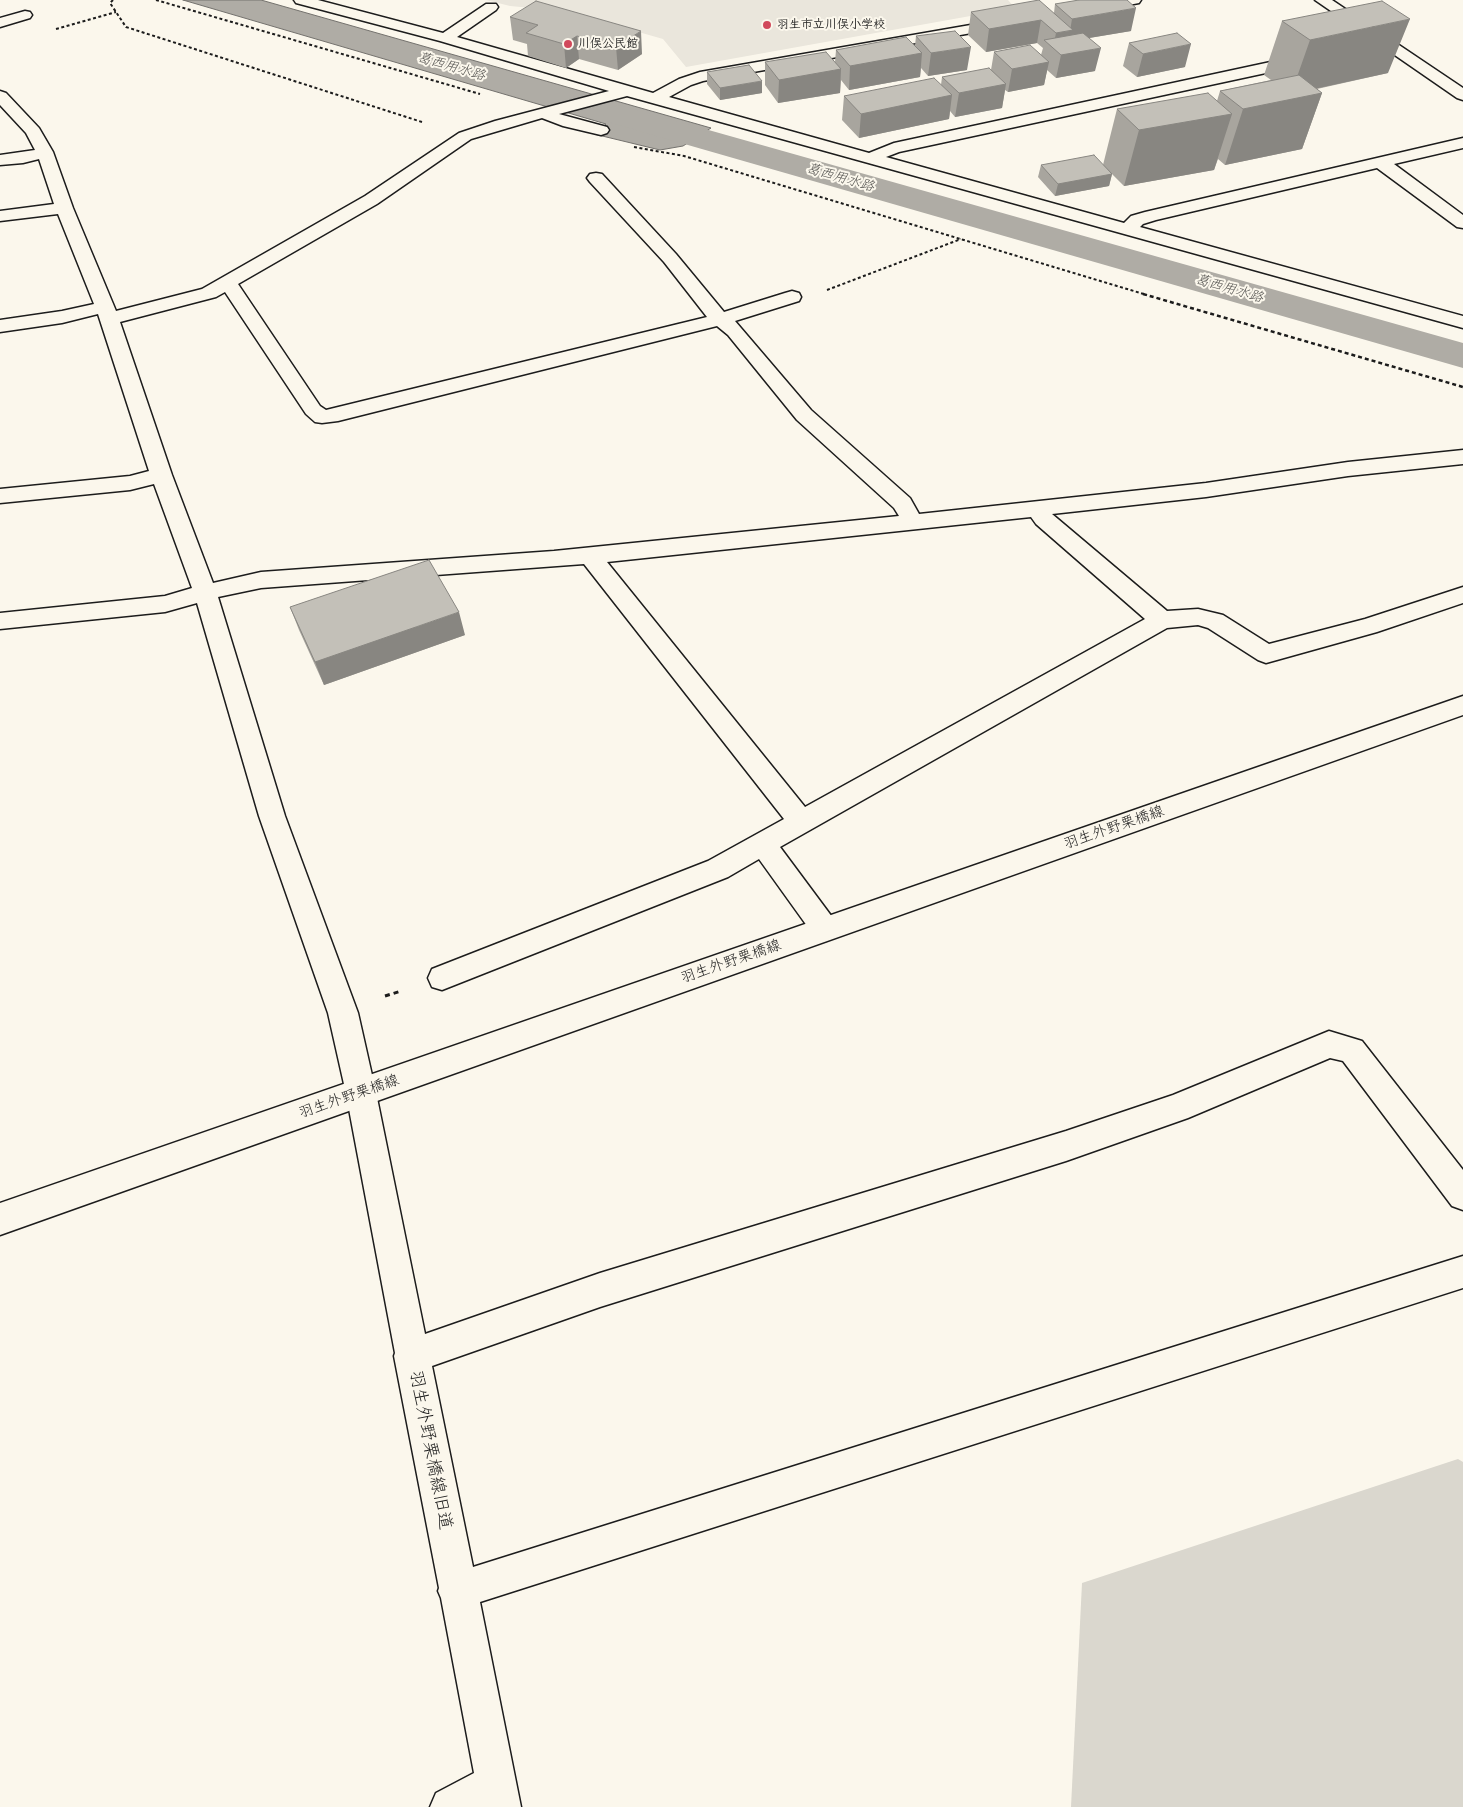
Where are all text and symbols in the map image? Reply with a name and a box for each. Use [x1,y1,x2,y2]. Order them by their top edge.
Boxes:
place label: 羽生市立川俣小学校 [777,18,885,32]
marker: 羽生市立川俣小学校 [761,19,773,31]
place label: 川俣公民館 [578,37,638,51]
marker: 川俣公民館 [562,38,574,50]
water label: 葛西用水路 [415,49,487,85]
water label: 葛西用水路 [804,160,876,196]
water label: 葛西用水路 [1193,271,1265,307]
street label: 羽生外野栗橋線 [1061,802,1167,854]
street label: 羽生外野栗橋線 [678,936,784,988]
street label: 羽生外野栗橋線 [296,1071,402,1123]
street label: 羽生外野栗橋線旧道 [404,1368,456,1532]

